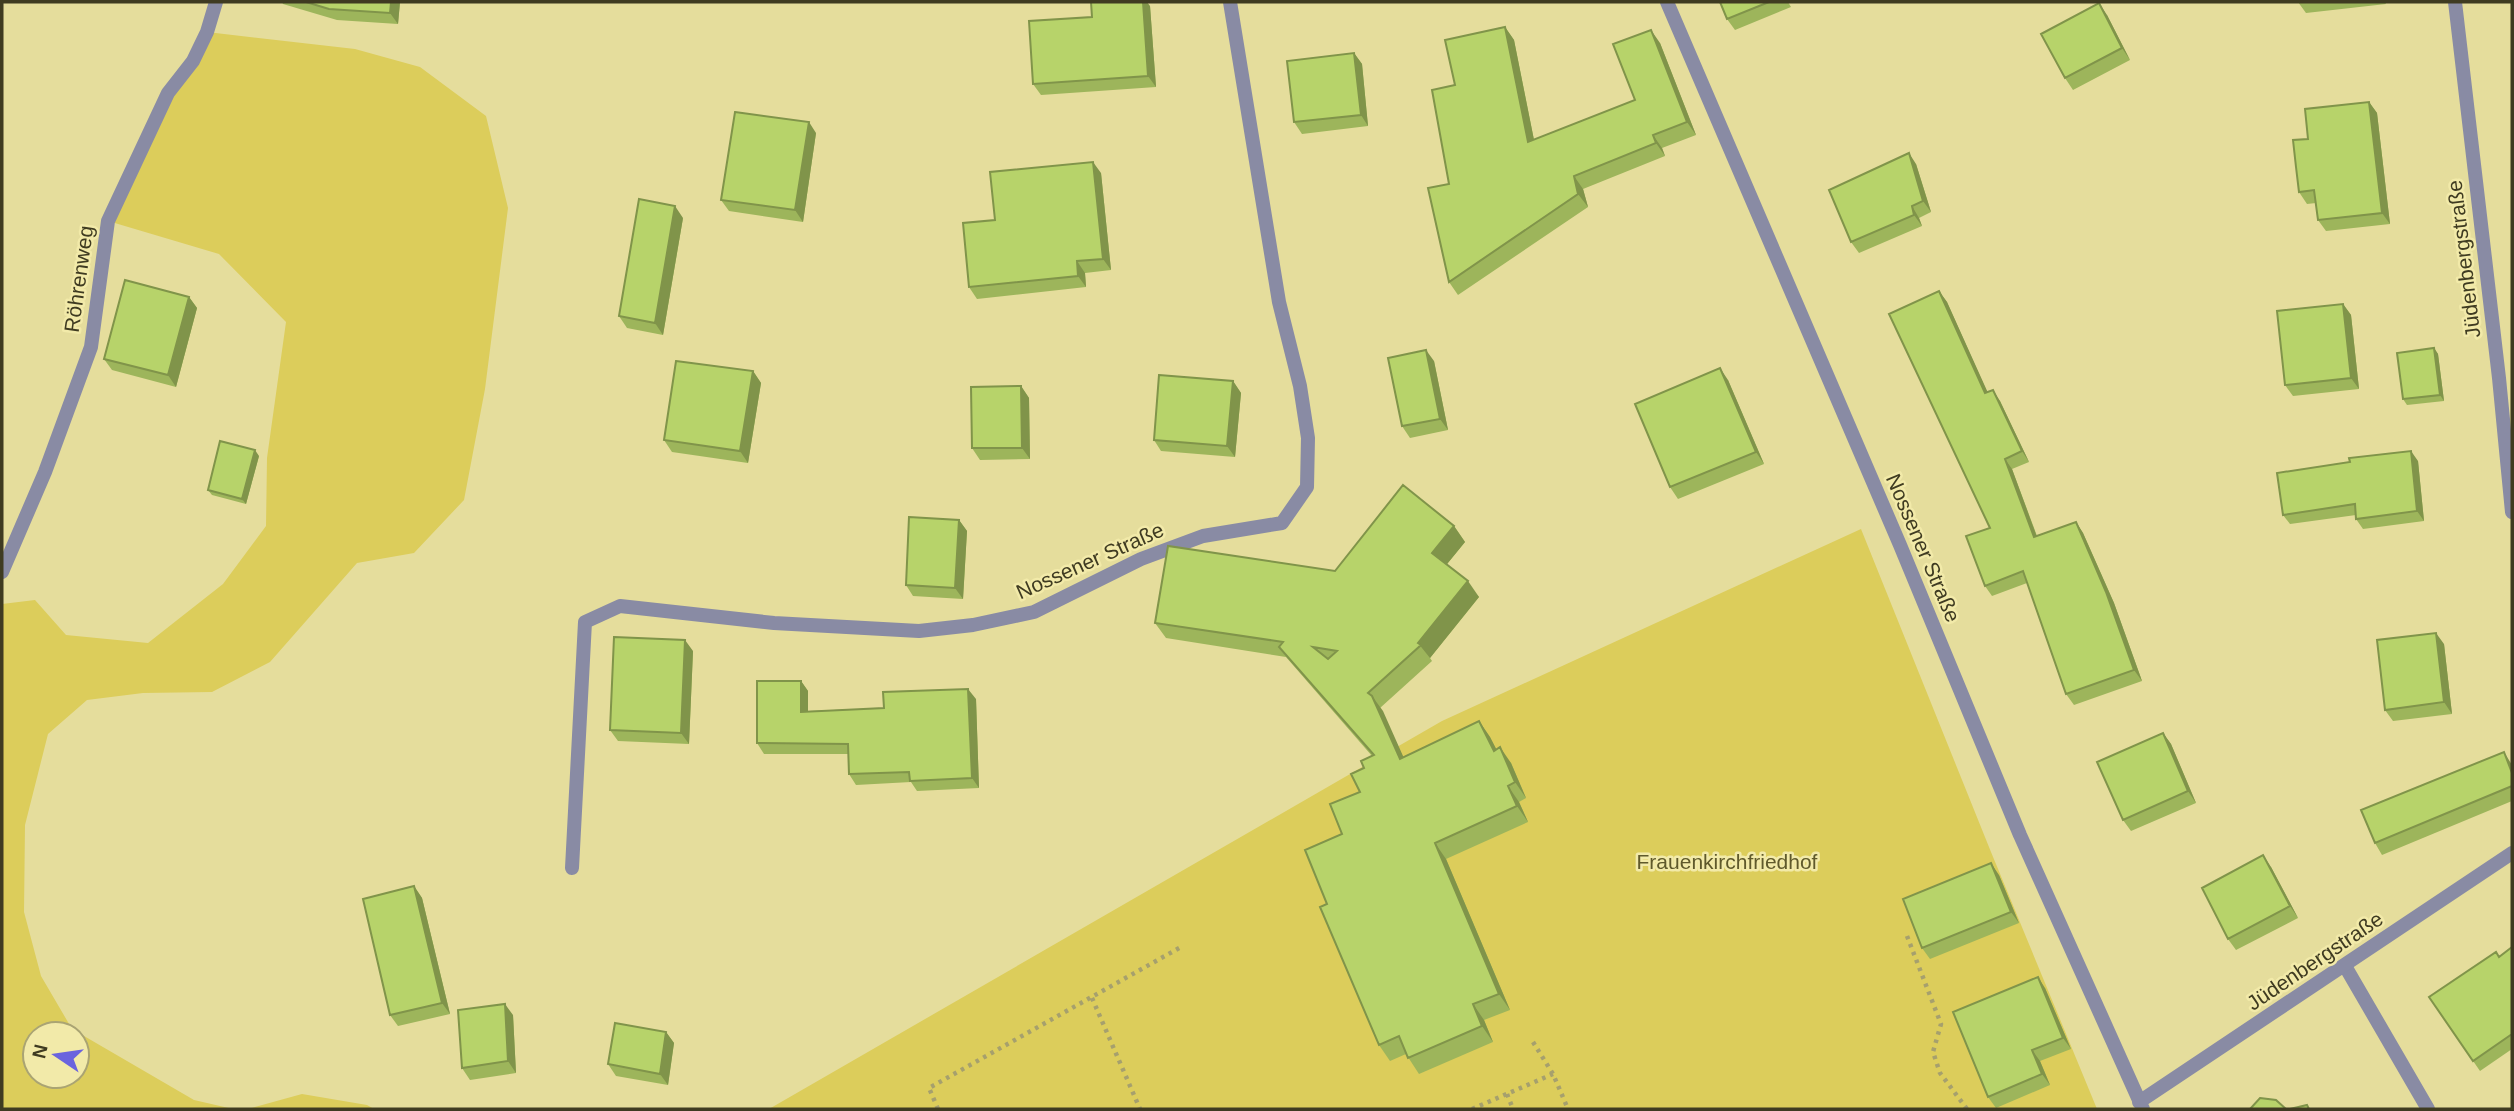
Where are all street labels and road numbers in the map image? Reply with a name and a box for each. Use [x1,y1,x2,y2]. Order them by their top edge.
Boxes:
street label: Jüdenbergstraße [2442,179,2485,339]
street label: Röhrenweg [60,224,97,334]
street label: Nossener Straße [1882,470,1965,625]
street label: Nossener Straße [1013,518,1167,603]
street label: Jüdenbergstraße [2242,907,2387,1015]

